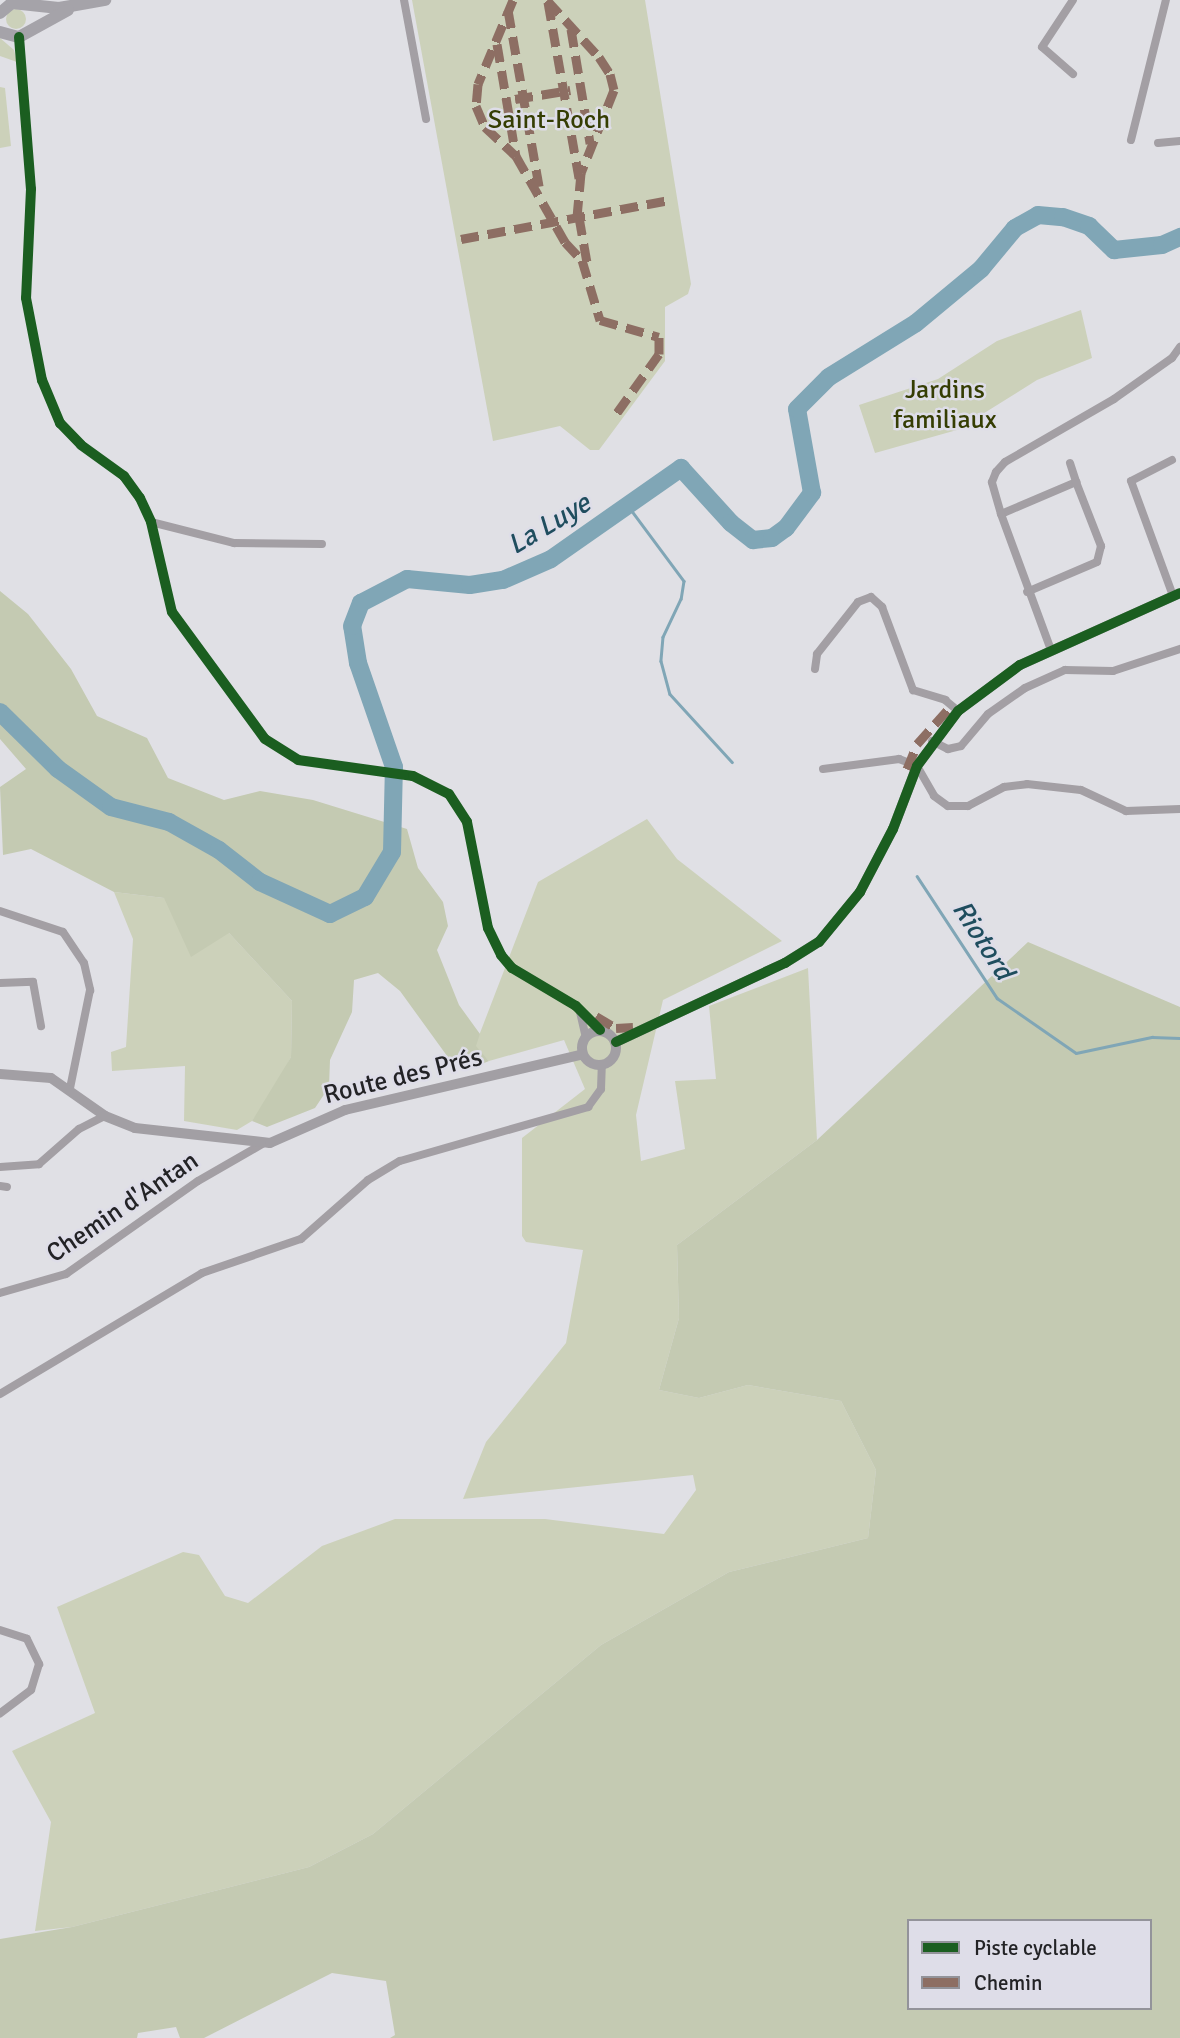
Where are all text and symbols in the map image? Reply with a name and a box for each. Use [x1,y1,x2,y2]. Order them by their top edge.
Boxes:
park label: Saint-Roch [488,105,610,137]
park label: Jardins familiaux [893,375,997,436]
water label: La Luye [501,486,597,562]
water label: Riotord [945,894,1021,986]
street label: Route des Prés [320,1042,486,1112]
street label: Chemin d'Antan [41,1146,205,1270]
legend [907,1919,1152,2010]
text: Piste cyclable [974,1935,1097,1961]
text: Chemin [974,1970,1043,1996]

